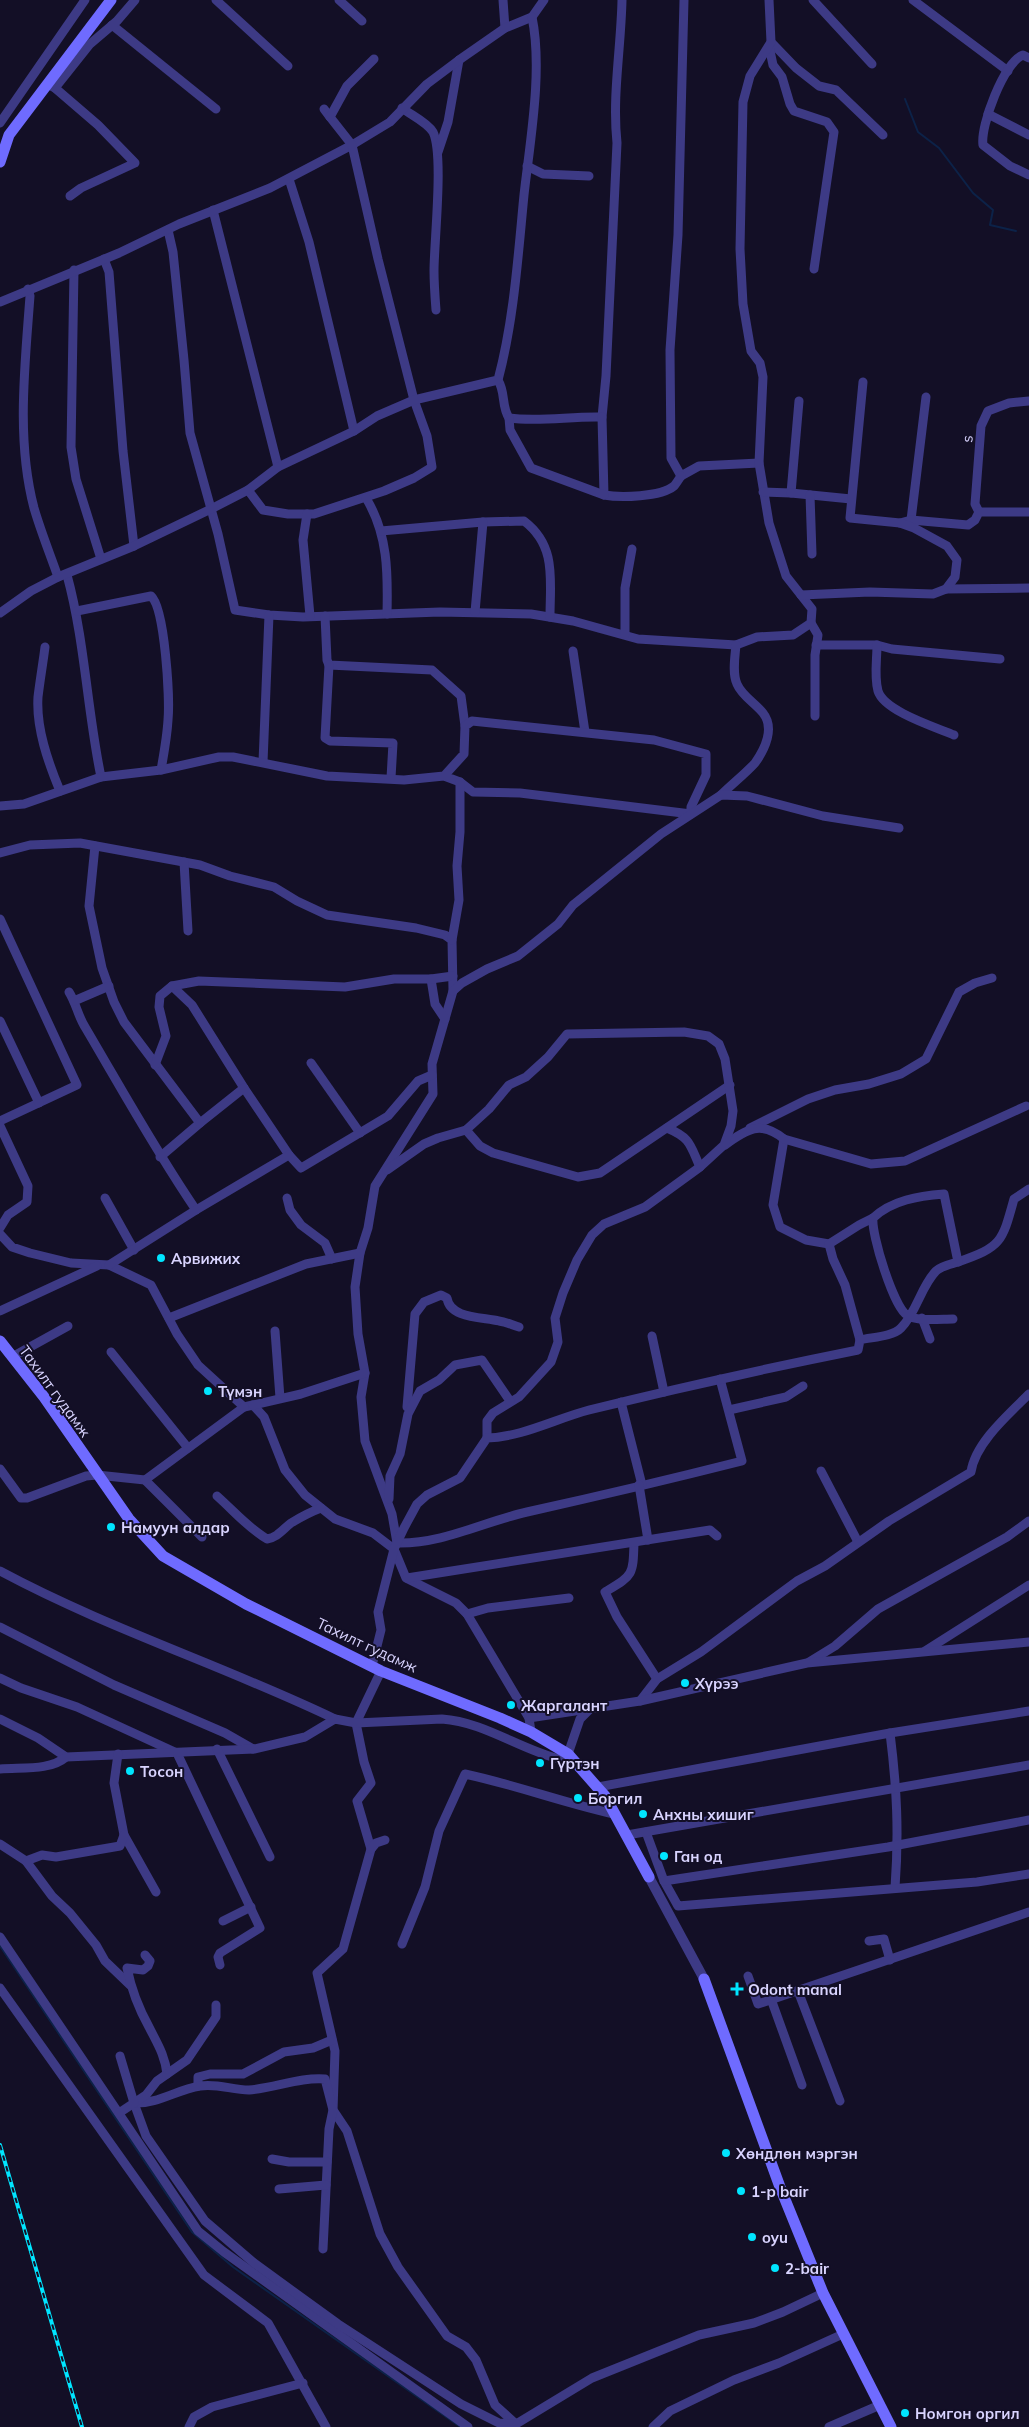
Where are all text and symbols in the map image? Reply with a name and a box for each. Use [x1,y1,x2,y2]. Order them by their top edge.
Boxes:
street label: s [957,435,977,443]
place label: Арвижих [171,1249,241,1268]
marker: Арвижих [155,1252,167,1264]
street label: Тахилт гудамж [15,1341,95,1441]
place label: Түмэн [218,1382,262,1401]
marker: Түмэн [202,1385,214,1397]
place label: Намуун алдар [121,1518,230,1537]
marker: Намуун алдар [105,1521,117,1533]
street label: Тахилт гудамж [314,1613,421,1677]
place label: Хүрээ [694,1674,739,1693]
marker: Хүрээ [679,1677,691,1689]
place label: Жаргалант [521,1696,608,1715]
marker: Жаргалант [505,1699,517,1711]
place label: Гүртэн [550,1754,600,1773]
marker: Гүртэн [534,1757,546,1769]
place label: Тосон [140,1762,183,1781]
marker: Тосон [124,1765,136,1777]
place label: Боргил [588,1789,642,1808]
marker: Боргил [572,1792,584,1804]
place label: Анхны хишиг [653,1805,754,1824]
marker: Анхны хишиг [637,1808,649,1820]
place label: Ган од [674,1847,723,1866]
marker: Ган од [658,1850,670,1862]
place label: Odont manal [748,1980,842,1999]
marker: Odont manal [730,1982,744,1996]
place label: Хөндлөн мэргэн [735,2144,858,2163]
marker: Хөндлөн мэргэн [720,2147,732,2159]
place label: 1-p bair [751,2182,808,2201]
marker: 1-p bair [735,2185,747,2197]
place label: oyu [762,2228,788,2247]
marker: oyu [746,2231,758,2243]
place label: 2-bair [785,2259,829,2278]
marker: 2-bair [769,2262,781,2274]
place label: Номгон оргил [915,2404,1020,2423]
marker: Номгон оргил [899,2407,911,2419]

